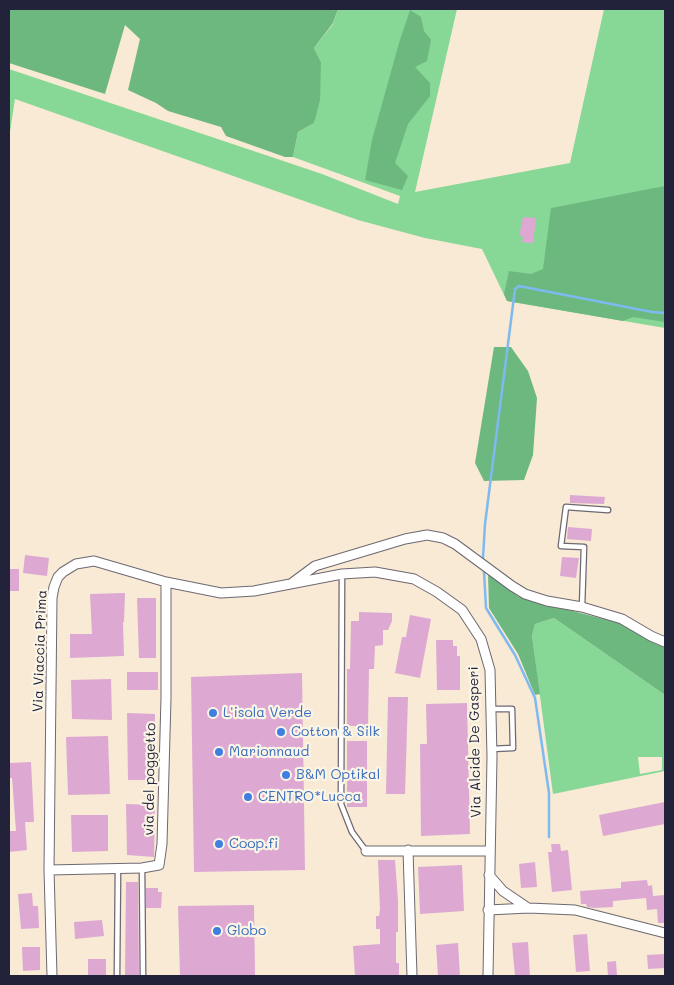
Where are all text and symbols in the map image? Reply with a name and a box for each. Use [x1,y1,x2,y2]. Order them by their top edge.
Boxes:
street label: Via Viaccia Prima [29,590,51,712]
street label: Via Alcide De Gasperi [465,666,485,818]
place label: L'isola Verde [223,705,312,721]
marker: L'isola Verde [207,707,219,719]
street label: via del poggetto [141,722,159,836]
place label: Cotton & Silk [291,724,380,740]
marker: Cotton & Silk [275,726,287,738]
place label: Marionnaud [229,744,309,760]
marker: Marionnaud [213,746,225,758]
place label: B&M Optikal [296,767,380,783]
marker: B&M Optikal [280,769,292,781]
place label: CENTRO*Lucca [258,789,361,805]
marker: CENTRO*Lucca [242,791,254,803]
place label: Coop.fi [229,836,278,852]
marker: Coop.fi [213,838,225,850]
place label: Globo [227,923,266,939]
marker: Globo [211,925,223,937]

